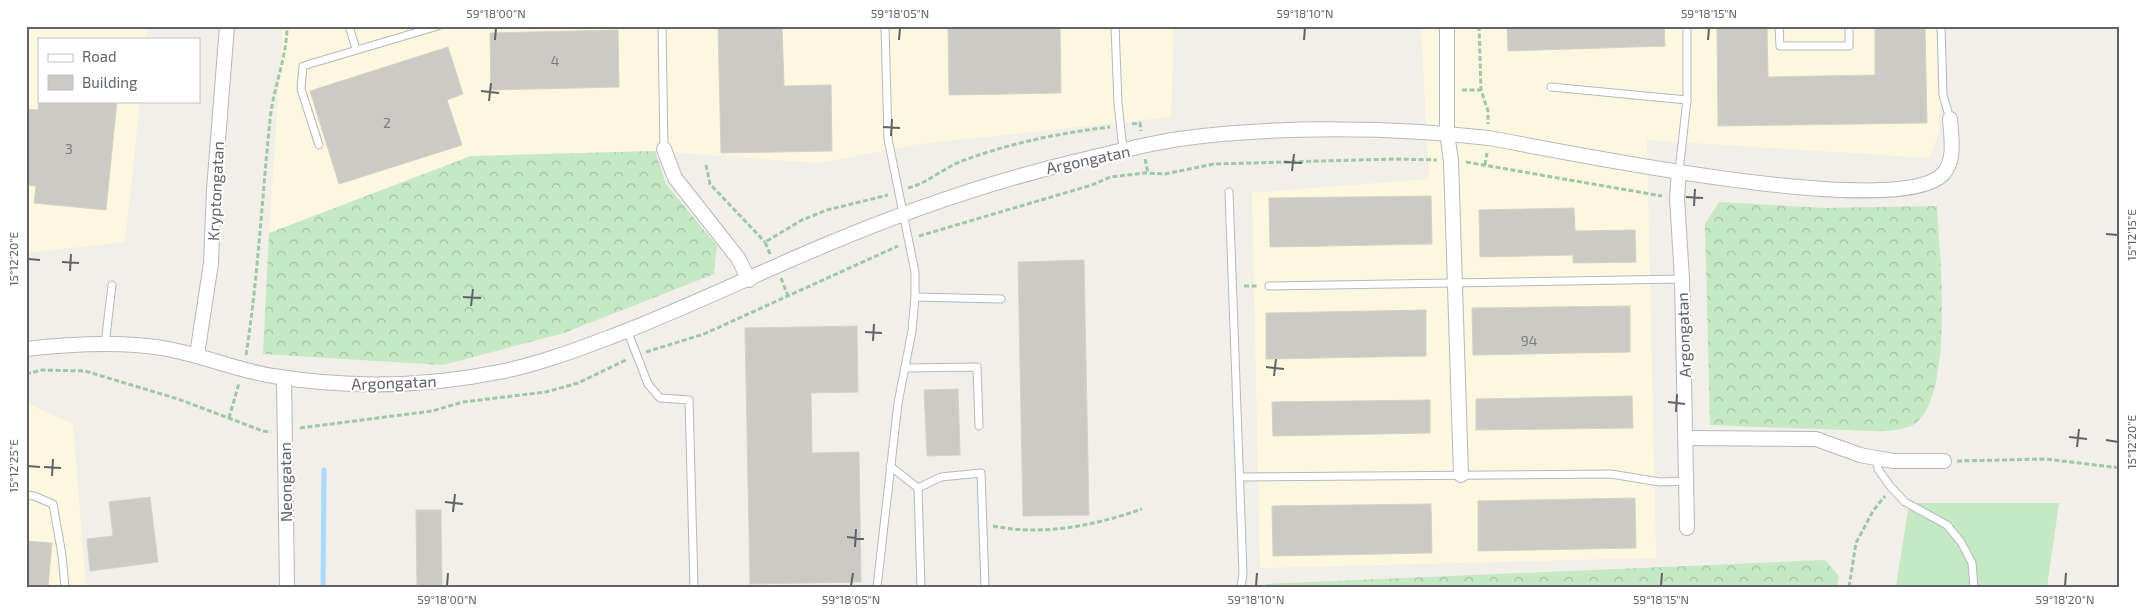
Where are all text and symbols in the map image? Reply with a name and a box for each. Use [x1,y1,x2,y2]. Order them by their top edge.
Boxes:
text: 59°18'00"N [466,6,526,20]
text: 59°18'05"N [871,6,929,20]
text: 59°18'10"N [1277,6,1333,20]
text: 59°18'15"N [1681,6,1737,20]
legend [38,38,200,102]
text: Road [82,47,117,65]
house number: 4 [551,52,559,69]
text: Building [82,73,138,91]
house number: 2 [383,114,391,131]
house number: 3 [65,140,73,157]
street label: Kryptongatan [203,141,227,241]
street label: Argongatan [1044,141,1132,177]
text: 15°12'15"E [2124,209,2138,261]
text: 15°12'20"E [6,231,20,286]
street label: Argongatan [1672,292,1694,378]
house number: 94 [1521,332,1537,349]
street label: Argongatan [351,371,437,393]
text: 15°12'20"E [2124,414,2138,469]
text: 15°12'25"E [6,439,20,493]
street label: Neongatan [275,442,295,522]
text: 59°18'00"N [417,592,477,606]
text: 59°18'05"N [822,592,880,606]
text: 59°18'10"N [1228,592,1284,606]
text: 59°18'15"N [1633,592,1689,606]
text: 59°18'20"N [2036,592,2094,606]

